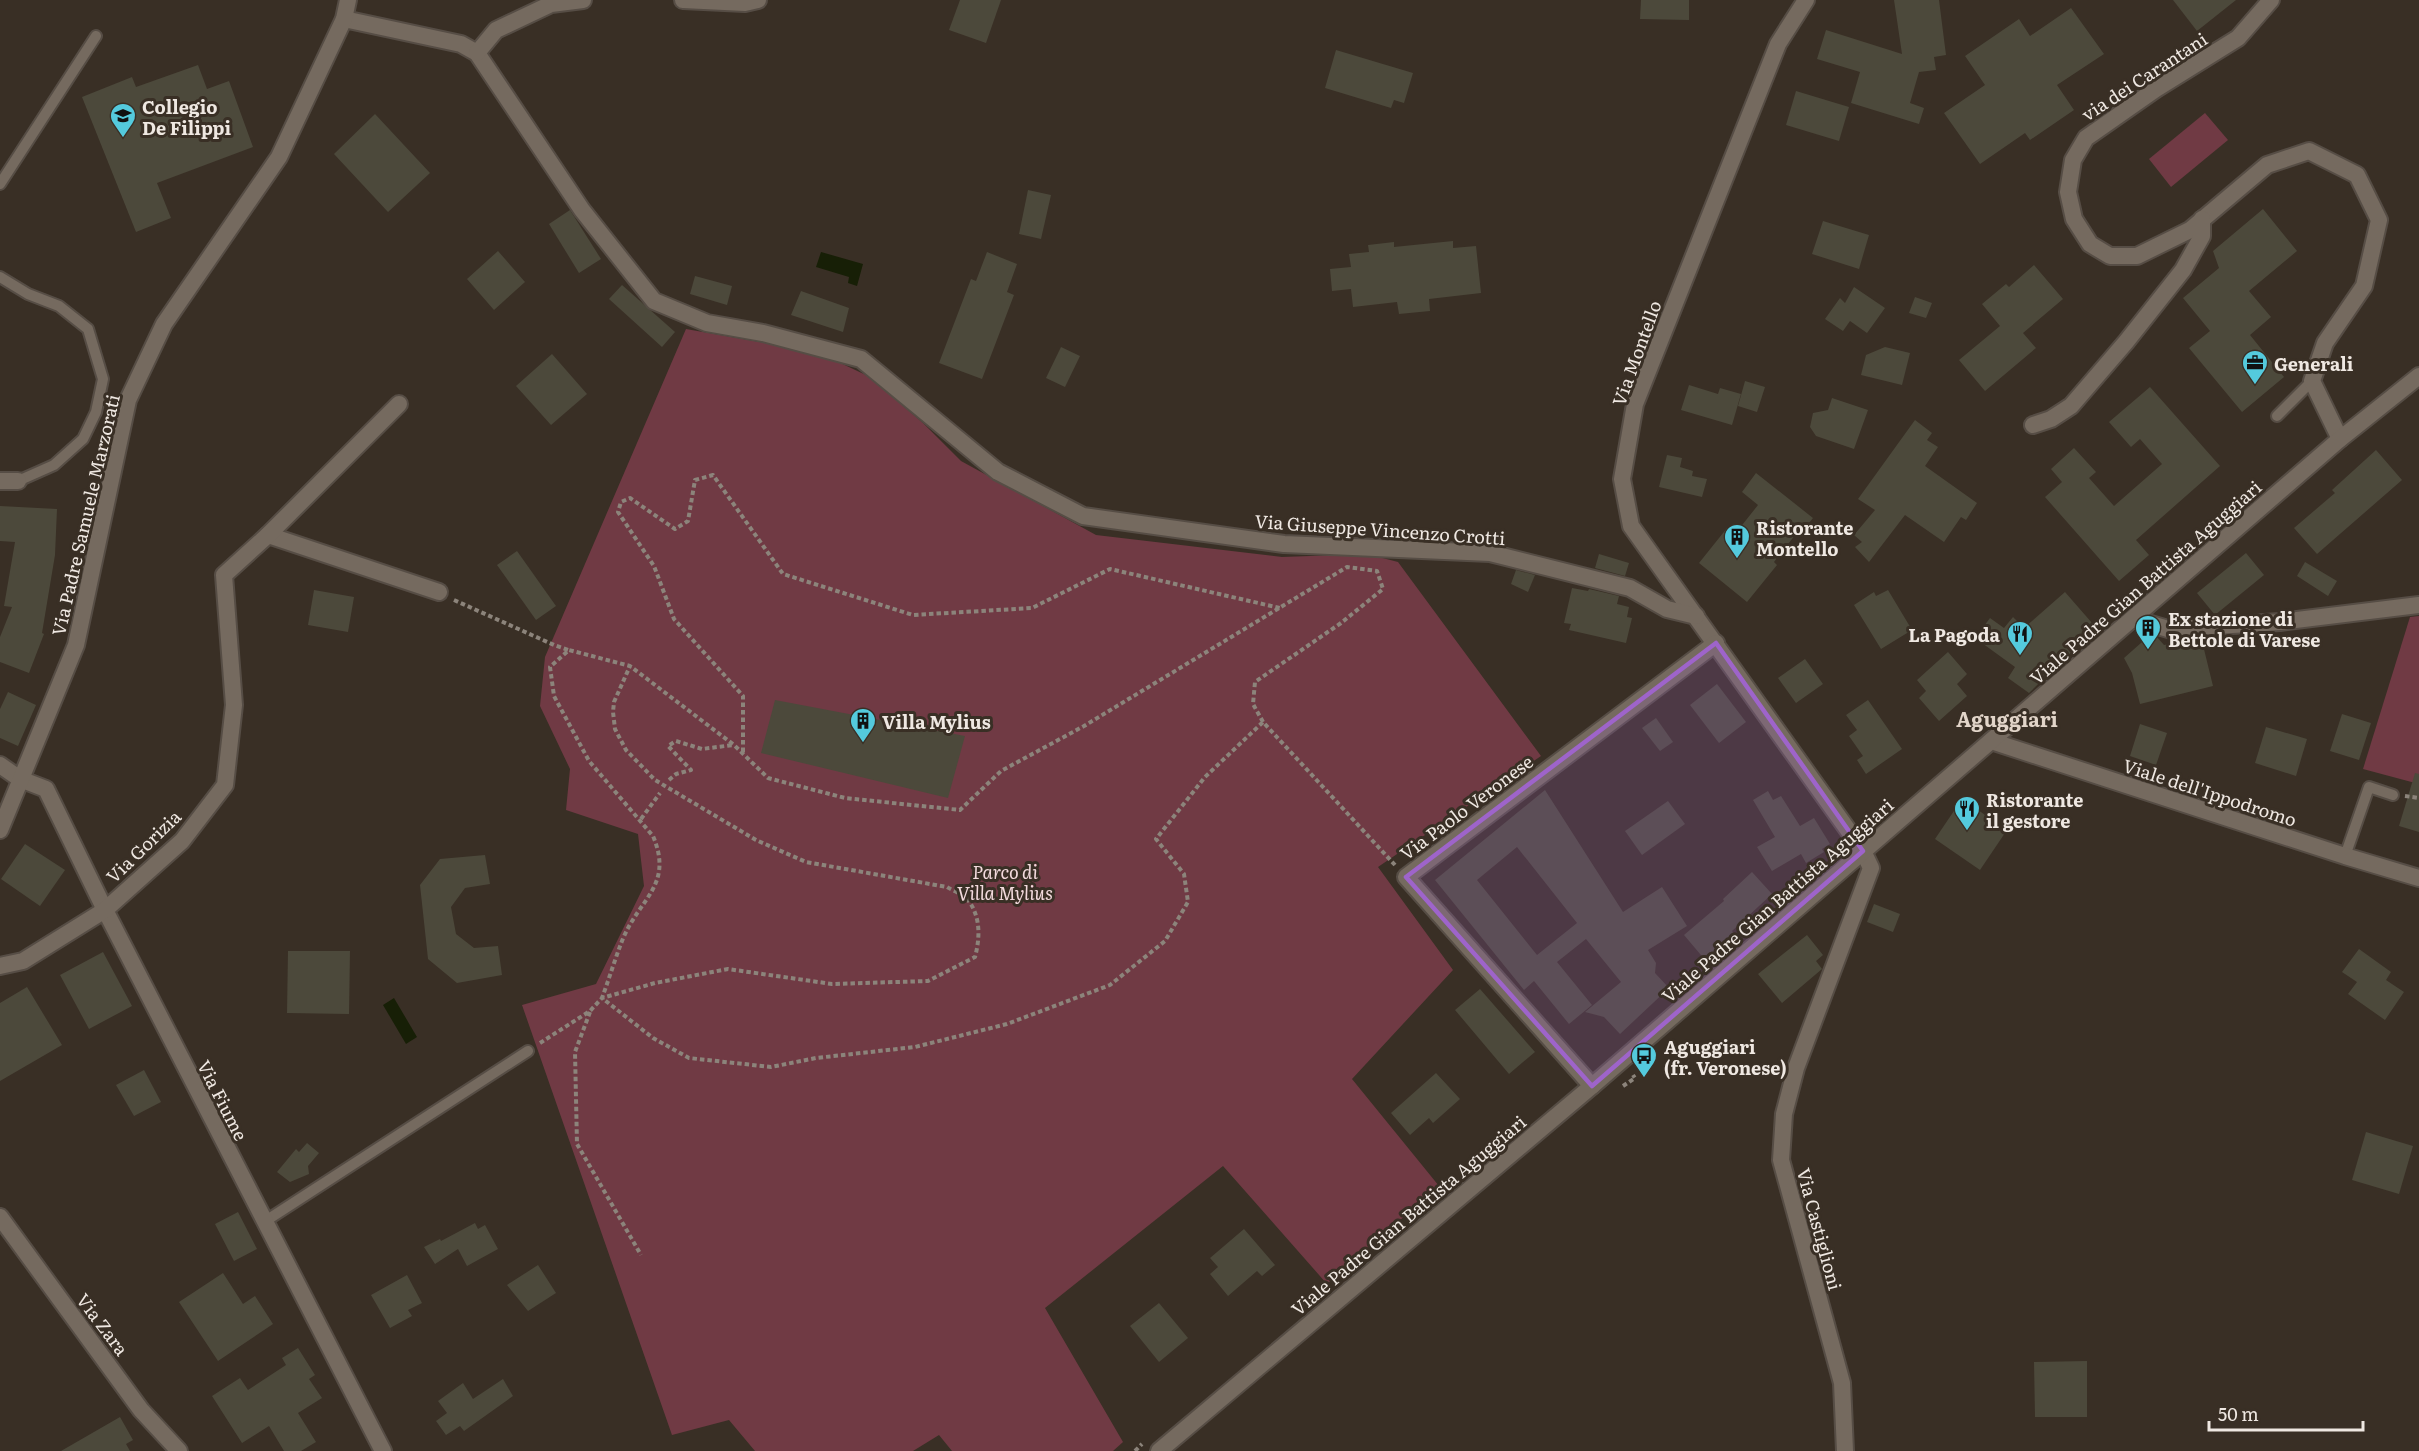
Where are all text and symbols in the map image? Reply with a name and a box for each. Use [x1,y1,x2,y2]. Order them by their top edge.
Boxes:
street label: via dei Carantani [2076,25,2212,127]
place label: Collegio De Filippi [142,93,232,141]
school or university icon: Collegio De Filippi [108,101,138,139]
street label: Via Montello [1604,296,1668,410]
office icon: Generali [2240,348,2270,386]
place label: Generali [2274,350,2354,377]
street label: Via Padre Samuele Marzorati [44,392,126,638]
street label: Viale Padre Gian Battista Aguggiari [2023,474,2267,690]
street label: Via Giuseppe Vincenzo Crotti [1254,507,1506,551]
place label: Ristorante Montello [1756,514,1853,562]
building icon: Ristorante Montello [1722,522,1752,560]
place label: Ex stazione di Bettole di Varese [2168,605,2321,653]
building icon: Ex stazione di Bettole di Varese [2133,613,2163,651]
restaurant icon: La Pagoda [2005,619,2035,657]
place label: La Pagoda [1908,621,2001,648]
district label: Aguggiari [1956,703,2058,733]
building icon: Villa Mylius [848,706,878,744]
place label: Villa Mylius [882,708,991,735]
street label: Via Paolo Veronese [1394,748,1538,866]
street label: Viale dell'Ippodromo [2120,751,2300,833]
place label: Ristorante il gestore [1986,786,2083,834]
street label: Viale Padre Gian Battista Aguggiari [1655,792,1899,1008]
restaurant icon: Ristorante il gestore [1952,794,1982,832]
street label: Via Gorizia [99,803,187,889]
park label: Parco di Villa Mylius [957,858,1053,906]
place label: Aguggiari (fr. Veronese) [1664,1033,1787,1081]
bus stop icon: Aguggiari (fr. Veronese) [1629,1041,1659,1079]
street label: Via Fiume [191,1055,255,1145]
street label: Viale Padre Gian Battista Aguggiari [1285,1108,1531,1322]
street label: Via Castiglioni [1791,1165,1849,1293]
street label: Via Zara [71,1287,136,1361]
scale bar [2209,1394,2364,1432]
text: 50 m [2218,1400,2259,1427]

